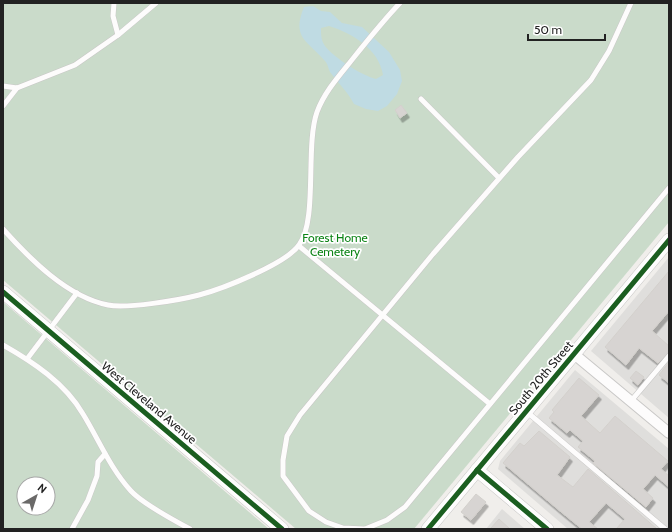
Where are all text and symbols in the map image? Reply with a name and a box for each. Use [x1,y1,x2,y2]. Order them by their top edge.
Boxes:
scale bar [528,16,605,42]
text: 50 m [534,22,562,37]
park label: Forest Home Cemetery [302,230,368,259]
street label: South 20th Street [505,338,576,418]
street label: West Cleveland Avenue [99,358,200,447]
north arrow [16,476,56,516]
text: N [35,480,50,496]

